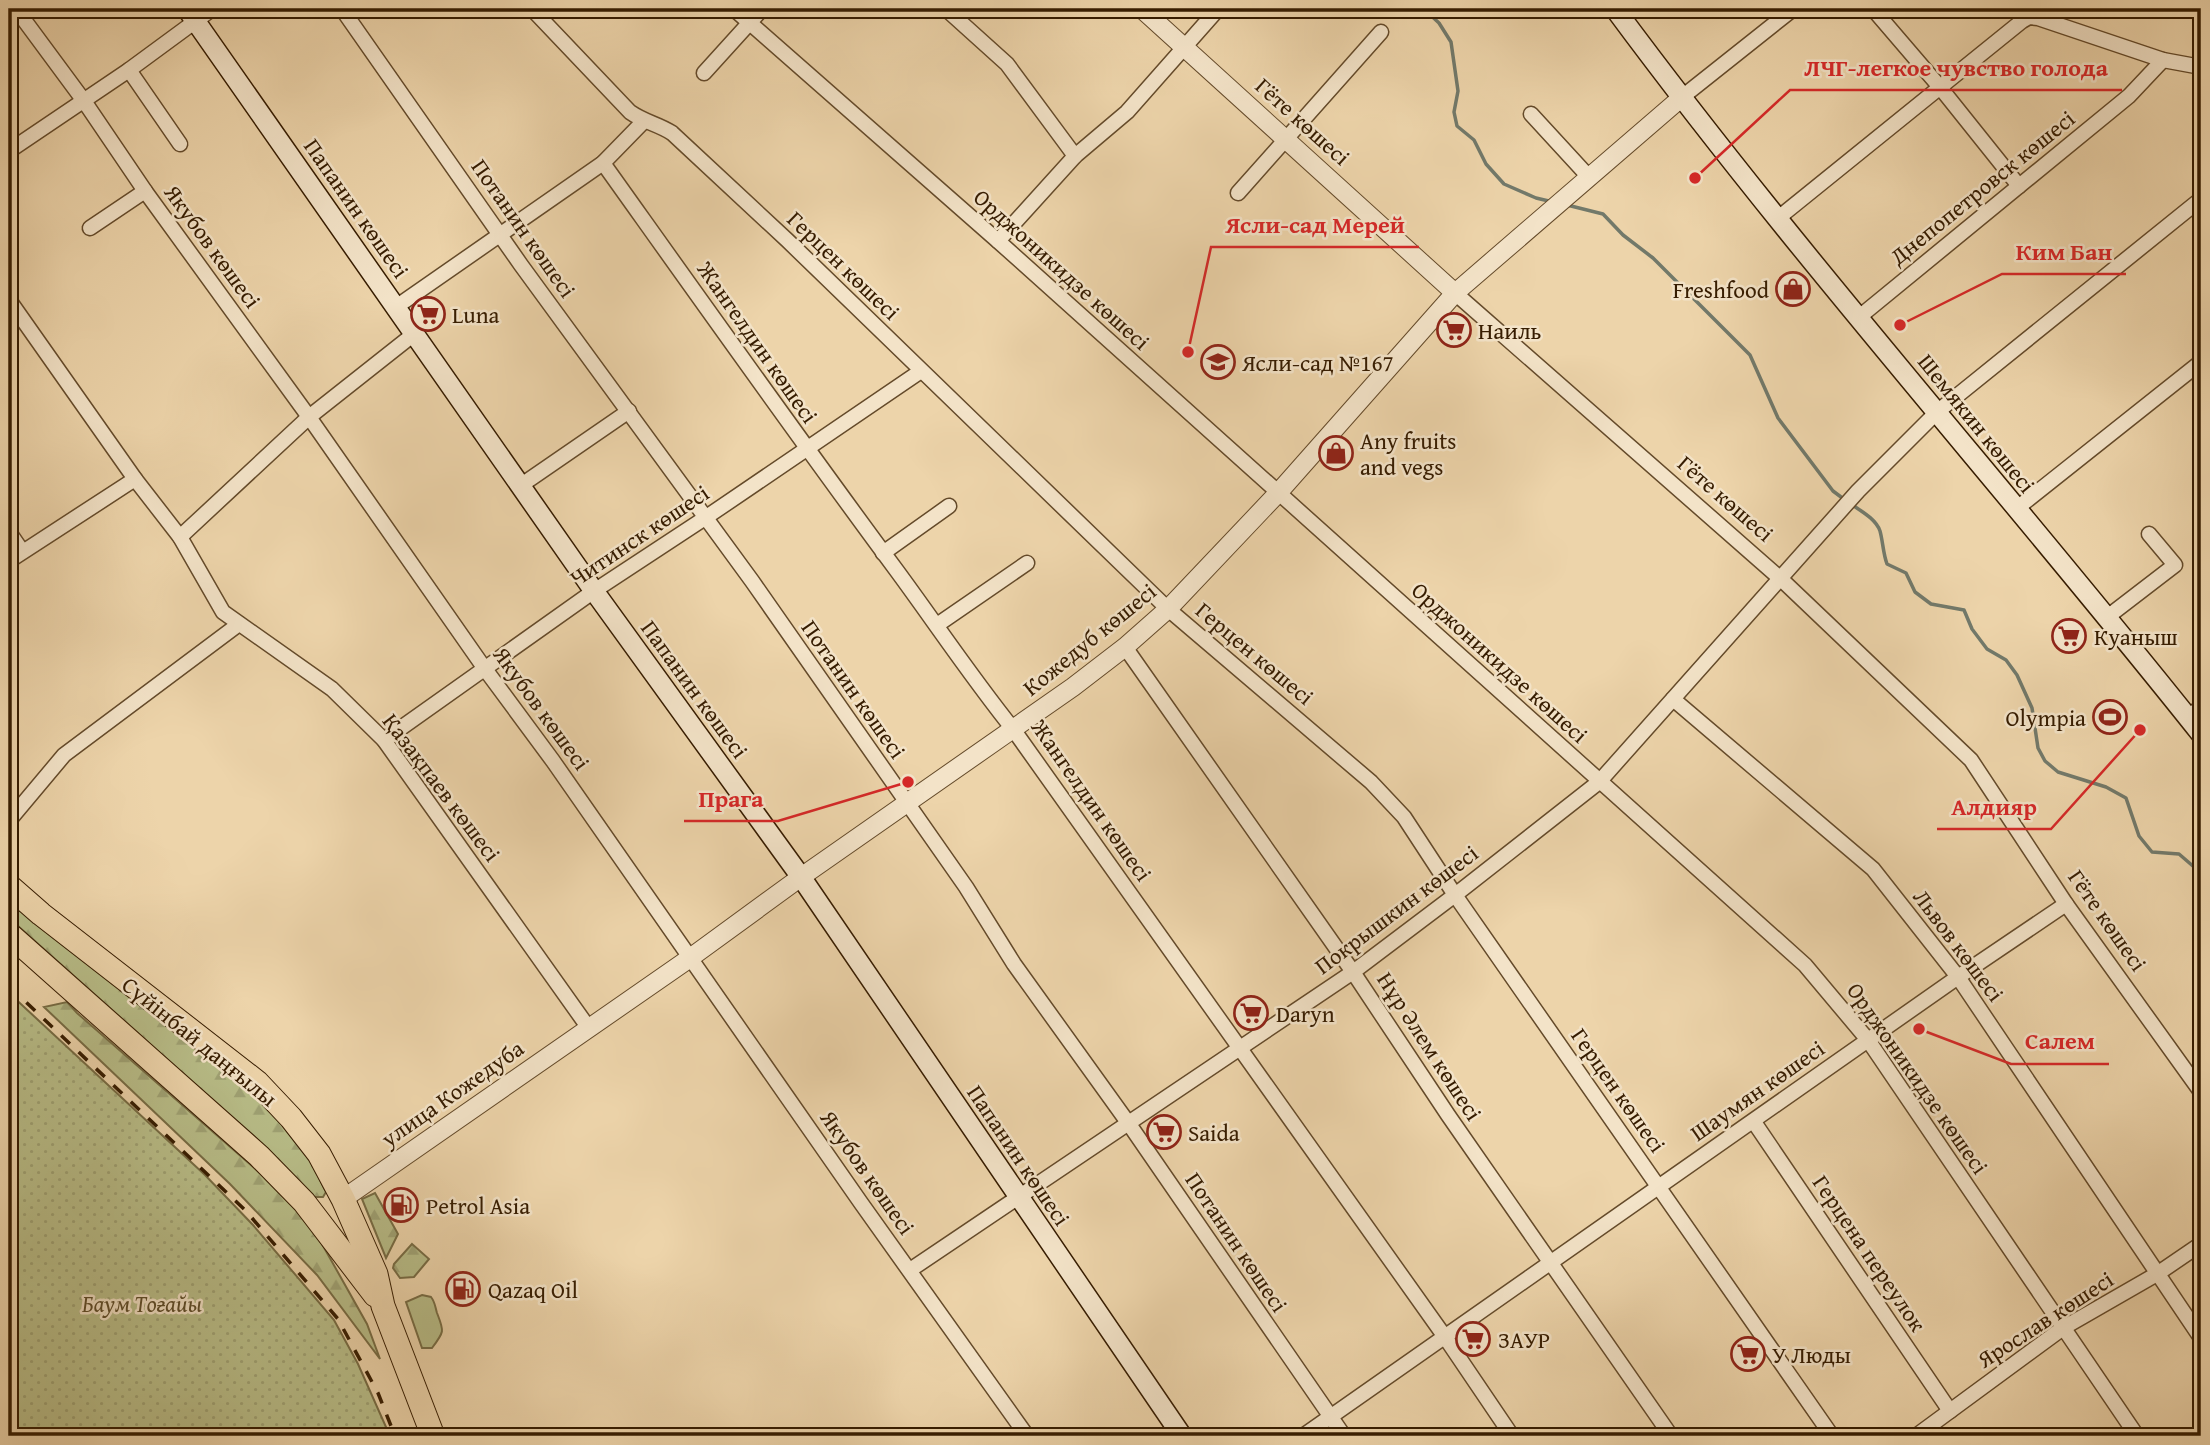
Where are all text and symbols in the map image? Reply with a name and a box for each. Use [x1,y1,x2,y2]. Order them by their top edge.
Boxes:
callout: ЛЧГ-легкое чувство голода [1790,45,2122,90]
text: ЛЧГ-легкое чувство голода [1804,50,2109,85]
street label: Гёте көшесі [1248,69,1358,173]
street label: Днепопетровск көшесі [1882,102,2082,273]
street label: Папанин көшесі [297,131,417,285]
street label: Потанин көшесі [464,152,584,304]
street label: Якубов көшесі [156,177,269,315]
street label: Орджоникидзе көшесі [967,181,1157,357]
callout: Ясли-сад Мерей [1211,202,1419,247]
street label: Герцен көшесі [780,203,908,327]
text: Ясли-сад Мерей [1224,207,1405,242]
callout: Ким Бан [2002,229,2126,274]
text: Ким Бан [2016,234,2112,269]
street label: Жангелдин көшесі [689,253,826,430]
shop icon: Freshfood [1774,270,1812,308]
place label: Freshfood [1673,273,1770,306]
supermarket icon: Luna [409,295,447,333]
place label: Luna [452,298,500,331]
supermarket icon: Наиль [1435,311,1473,349]
place label: Наиль [1478,314,1542,347]
school or university icon: Ясли-сад №167 [1199,343,1237,381]
place label: Ясли-сад №167 [1241,346,1394,379]
street label: Шемякин көшесі [1910,346,2044,500]
place label: Any fruits and vegs [1360,424,1456,483]
shop icon: Any fruits and vegs [1317,434,1355,472]
street label: Гёте көшесі [1671,447,1781,549]
street label: Читинск көшесі [563,476,715,594]
street label: Орджоникидзе көшесі [1405,574,1595,750]
street label: Кожедуб көшесі [1015,575,1163,703]
street label: Герцен көшесі [1189,594,1321,712]
street label: Папанин көшесі [634,613,756,765]
street label: Потанин көшесі [794,613,914,765]
supermarket icon: Куаныш [2050,617,2088,655]
place label: Куаныш [2094,620,2178,653]
street label: Якубов көшесі [485,639,598,777]
sports icon: Olympia [2091,698,2129,736]
place label: Olympia [2006,701,2086,734]
street label: Қазақпаев көшесі [375,706,509,868]
street label: Жангелдин көшесі [1023,711,1160,888]
callout: Прага [684,776,778,821]
text: Прага [698,781,764,816]
callout: Алдияр [1937,784,2051,829]
text: Алдияр [1951,789,2037,824]
street label: Покрышкин көшесі [1307,836,1485,982]
street label: Гёте көшесі [2061,862,2155,978]
street label: Львов көшесі [1906,882,2012,1008]
street label: Нұр Әлем көшесі [1370,965,1490,1127]
street label: Сүйінбай даңғылы [115,968,285,1114]
street label: Орджоникидзе көшесі [1839,975,1997,1181]
supermarket icon: Daryn [1232,994,1270,1032]
place label: Daryn [1276,997,1335,1030]
callout: Салем [2011,1019,2109,1064]
street label: Герцен көшесі [1564,1021,1674,1159]
text: Салем [2025,1023,2095,1058]
street label: улица Кожедуба [373,1031,530,1155]
street label: Шаумян көшесі [1683,1031,1831,1149]
street label: Папанин көшесі [960,1078,1078,1232]
street label: Якубов көшесі [812,1102,923,1241]
supermarket icon: Saida [1145,1113,1183,1151]
place label: Saida [1188,1116,1240,1149]
street label: Потанин көшесі [1178,1165,1296,1319]
street label: Герцена переулок [1805,1168,1935,1338]
fuel station icon: Petrol Asia [382,1186,420,1224]
place label: Petrol Asia [426,1189,530,1222]
street label: Ярослав көшесі [1970,1263,2120,1376]
fuel station icon: Qazaq Oil [444,1270,482,1308]
place label: Qazaq Oil [488,1273,578,1306]
park label: Баум Тоғайы [82,1287,202,1320]
supermarket icon: ЗАУР [1454,1320,1492,1358]
place label: ЗАУР [1498,1323,1550,1356]
supermarket icon: У Люды [1729,1335,1767,1373]
place label: У Люды [1772,1338,1851,1371]

